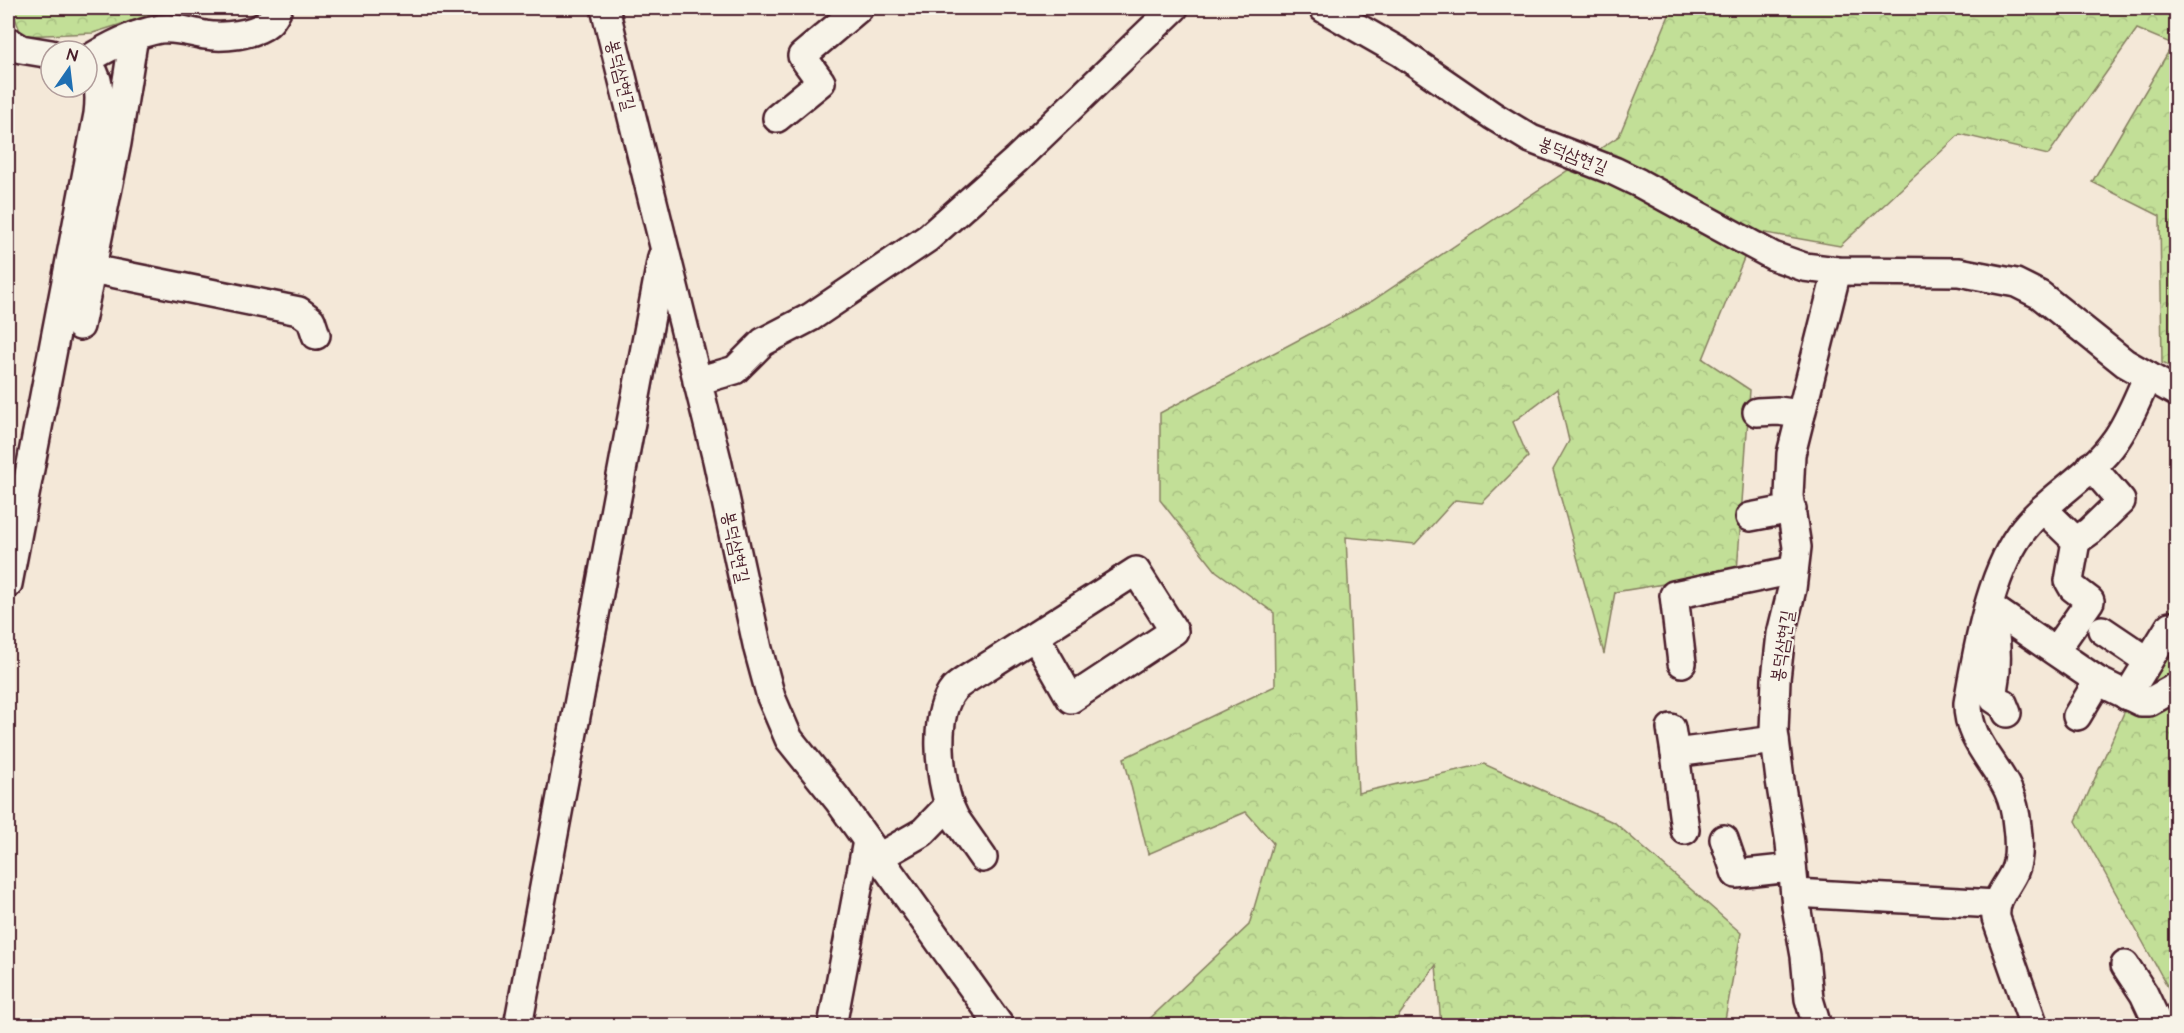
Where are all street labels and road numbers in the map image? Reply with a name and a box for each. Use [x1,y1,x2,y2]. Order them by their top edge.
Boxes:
street label: 봉덕삼현길 [600,37,642,114]
street label: 봉덕삼현길 [1535,131,1612,180]
street label: 봉덕삼현길 [716,509,755,586]
street label: 봉덕삼현길 [1764,608,1801,684]

